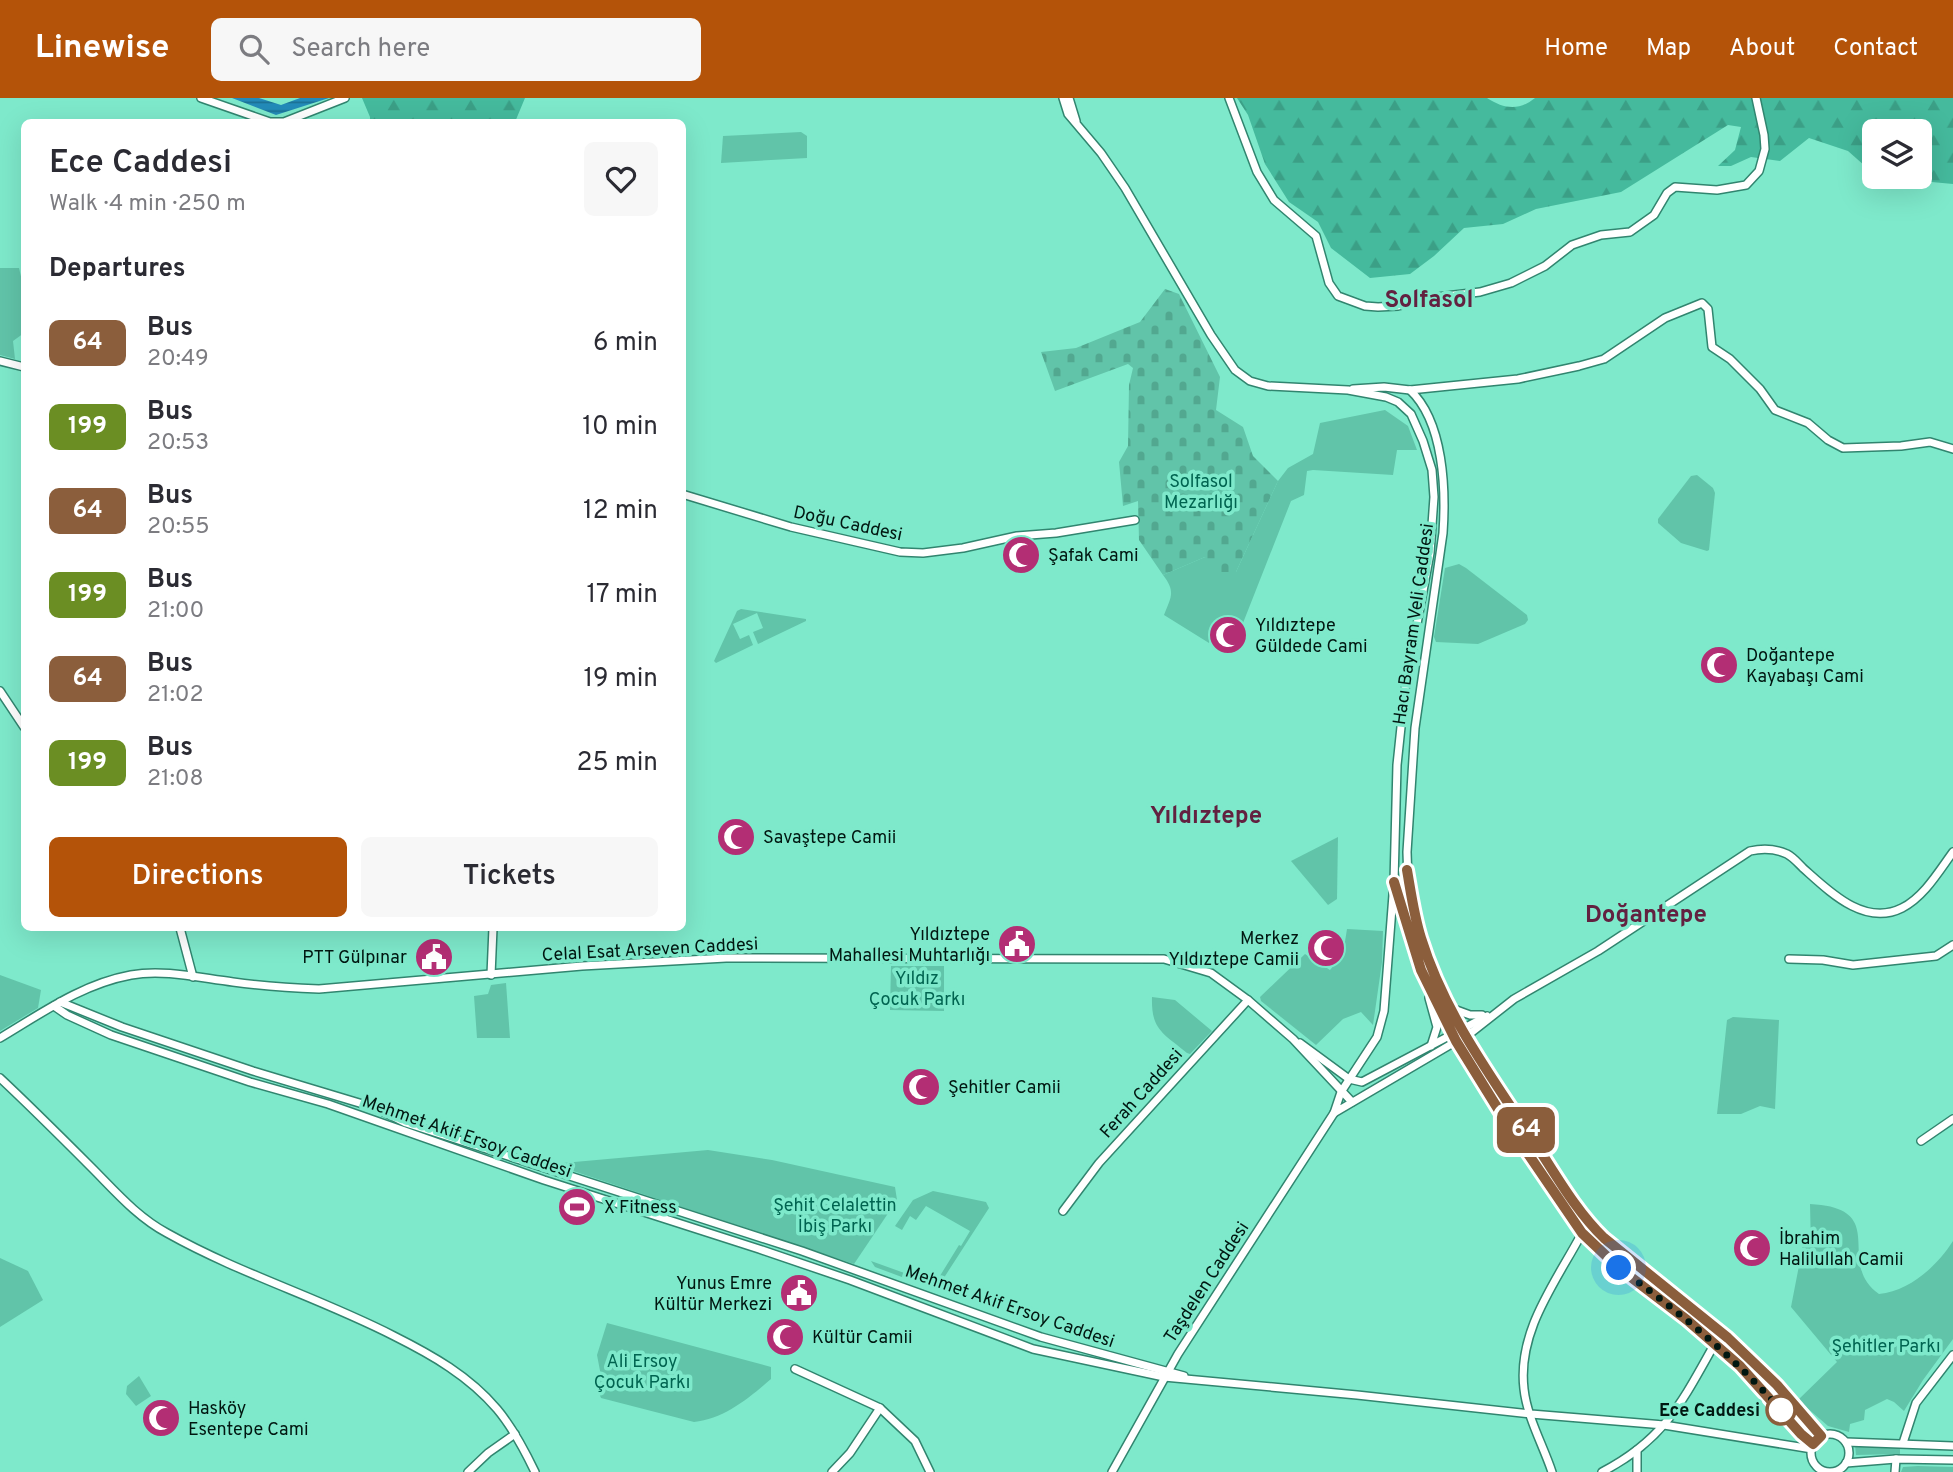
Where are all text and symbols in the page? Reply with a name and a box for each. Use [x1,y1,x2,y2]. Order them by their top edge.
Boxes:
search box [211,18,701,81]
text: Linewise [35,28,169,70]
icon: search [235,30,273,68]
text: Search here [291,33,430,66]
text: Home [1544,34,1608,64]
text: Map [1646,34,1691,64]
text: About [1729,34,1795,64]
text: Contact [1833,34,1918,64]
map controls [1862,119,1932,189]
button: layers [1862,119,1932,189]
button: heart [584,142,658,216]
text: Ece Caddesi [49,143,232,185]
text: Walk · 4 min · 250 m [49,190,246,219]
text: Departures [49,253,186,286]
district label: Solfasol [1384,286,1474,316]
text: Bus [147,312,193,345]
text: 6 min [593,327,658,360]
text: 64 [72,328,103,358]
text: 20:49 [147,345,209,374]
text: Bus [147,396,193,429]
text: 10 min [582,411,658,444]
text: 199 [68,412,107,442]
text: 20:53 [147,429,209,458]
park label: Solfasol Mezarlığı [1164,471,1238,515]
text: Bus [147,480,193,513]
text: 12 min [583,495,658,528]
text: 64 [72,496,103,526]
street label: Doğu Caddesi [791,502,904,547]
text: 20:55 [147,513,210,542]
street label: Hacı Bayram Veli Caddesi [1389,522,1440,726]
mosque icon: Şafak Cami [1000,534,1042,576]
place label: Şafak Cami [1048,545,1139,568]
text: Bus [147,564,193,597]
text: 17 min [586,579,658,612]
text: 199 [68,580,107,610]
text: 21:00 [147,597,204,626]
mosque icon: Yıldıztepe Güldede Cami [1207,614,1249,656]
place label: Yıldıztepe Güldede Cami [1255,615,1368,659]
mosque icon: Doğantepe Kayabaşı Cami [1698,644,1740,686]
place label: Doğantepe Kayabaşı Cami [1746,645,1864,689]
text: Bus [147,648,193,681]
text: 19 min [583,663,658,696]
text: 64 [72,664,103,694]
text: 21:02 [147,681,204,710]
text: Bus [147,732,193,765]
text: 25 min [577,747,658,780]
text: 199 [68,748,107,778]
text: 21:08 [147,765,204,794]
district label: Yıldıztepe [1150,802,1262,832]
mosque icon: Savaştepe Camii [715,816,757,858]
place label: Savaştepe Camii [763,827,896,850]
button: Directions [49,837,347,917]
button: Tickets [361,837,658,917]
district label: Doğantepe [1585,901,1707,931]
public building icon: Yıldıztepe Mahallesi Muhtarlığı [996,923,1038,965]
place label: Yıldıztepe Mahallesi Muhtarlığı [829,924,990,968]
mosque icon: Merkez Yıldıztepe Camii [1305,927,1347,969]
place label: Merkez Yıldıztepe Camii [1168,928,1299,972]
street label: Celal Esat Arseven Caddesi [541,933,759,968]
public building icon: PTT Gülpınar [413,936,455,978]
place label: PTT Gülpınar [302,947,407,970]
park label: Yıldız Çocuk Parkı [869,968,965,1012]
street label: Ferah Caddesi [1096,1044,1189,1144]
mosque icon: Şehitler Camii [900,1066,942,1108]
place label: Şehitler Camii [948,1077,1061,1100]
street label: Mehmet Akif Ersoy Caddesi [359,1091,574,1184]
line badge: 64 [1494,1107,1558,1153]
text: 64 [1511,1115,1541,1145]
sports icon: X Fitness [556,1186,598,1228]
park label: Şehit Celalettin İbiş Parkı [773,1195,897,1239]
place label: X Fitness [604,1197,677,1220]
street label: Taşdelen Caddesi [1160,1218,1255,1348]
place label: İbrahim Halilullah Camii [1779,1226,1904,1272]
mosque icon: İbrahim Halilullah Camii [1731,1227,1773,1269]
your location [1601,1250,1636,1285]
street label: Mehmet Akif Ersoy Caddesi [902,1261,1117,1354]
public building icon: Yunus Emre Kültür Merkezi [778,1272,820,1314]
place label: Yunus Emre Kültür Merkezi [654,1273,772,1317]
mosque icon: Kültür Camii [764,1316,806,1358]
place label: Kültür Camii [812,1327,913,1350]
park label: Şehitler Parkı [1832,1336,1940,1359]
park label: Ali Ersoy Çocuk Parkı [594,1351,690,1395]
marker: Ece Caddesi [1766,1395,1796,1425]
mosque icon: Hasköy Esentepe Cami [140,1397,182,1439]
place label: Hasköy Esentepe Cami [188,1398,308,1442]
place label: Ece Caddesi [1659,1400,1760,1423]

